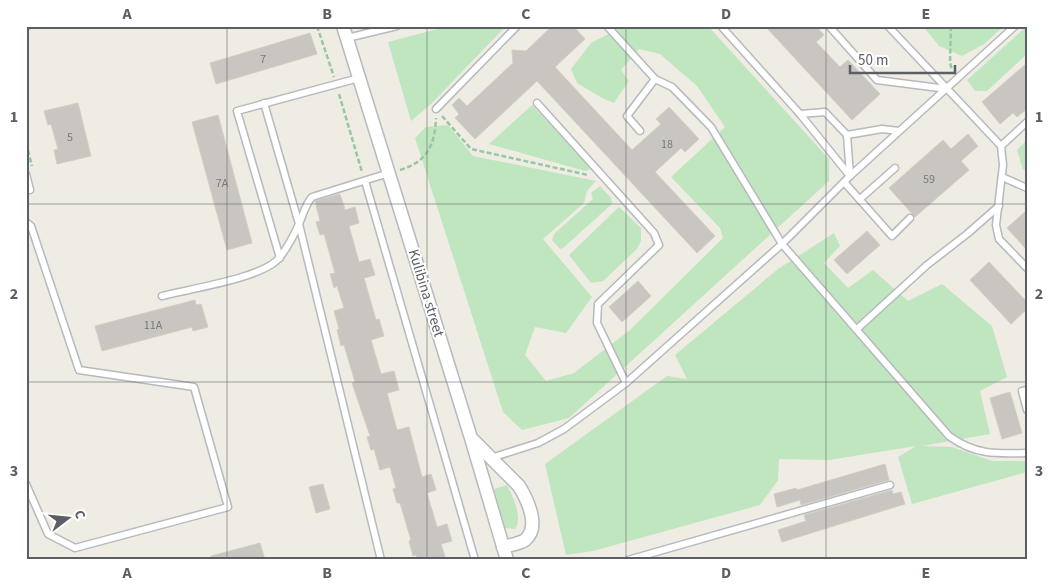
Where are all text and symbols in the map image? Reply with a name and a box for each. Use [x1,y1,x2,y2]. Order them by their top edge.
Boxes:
text: A [121,3,132,25]
text: B [322,3,332,25]
text: C [521,3,531,25]
text: D [721,3,731,25]
text: E [922,3,930,25]
scale bar [850,42,956,74]
text: 50 m [858,50,888,71]
house number: 7 [260,51,266,68]
text: 1 [10,106,18,128]
text: 1 [1035,106,1043,128]
house number: 5 [67,129,73,146]
house number: 18 [661,136,673,153]
house number: 59 [923,171,935,188]
house number: 7А [216,175,229,192]
street label: Kulibina street [403,247,449,339]
text: 2 [10,283,18,305]
text: 2 [1035,283,1043,305]
house number: 11А [144,317,163,334]
text: 3 [10,460,18,482]
text: 3 [1035,460,1043,482]
north arrow [42,494,92,544]
text: С [69,508,90,521]
text: A [121,562,132,584]
text: B [322,562,332,584]
text: C [521,562,531,584]
text: D [721,562,731,584]
text: E [922,562,930,584]

